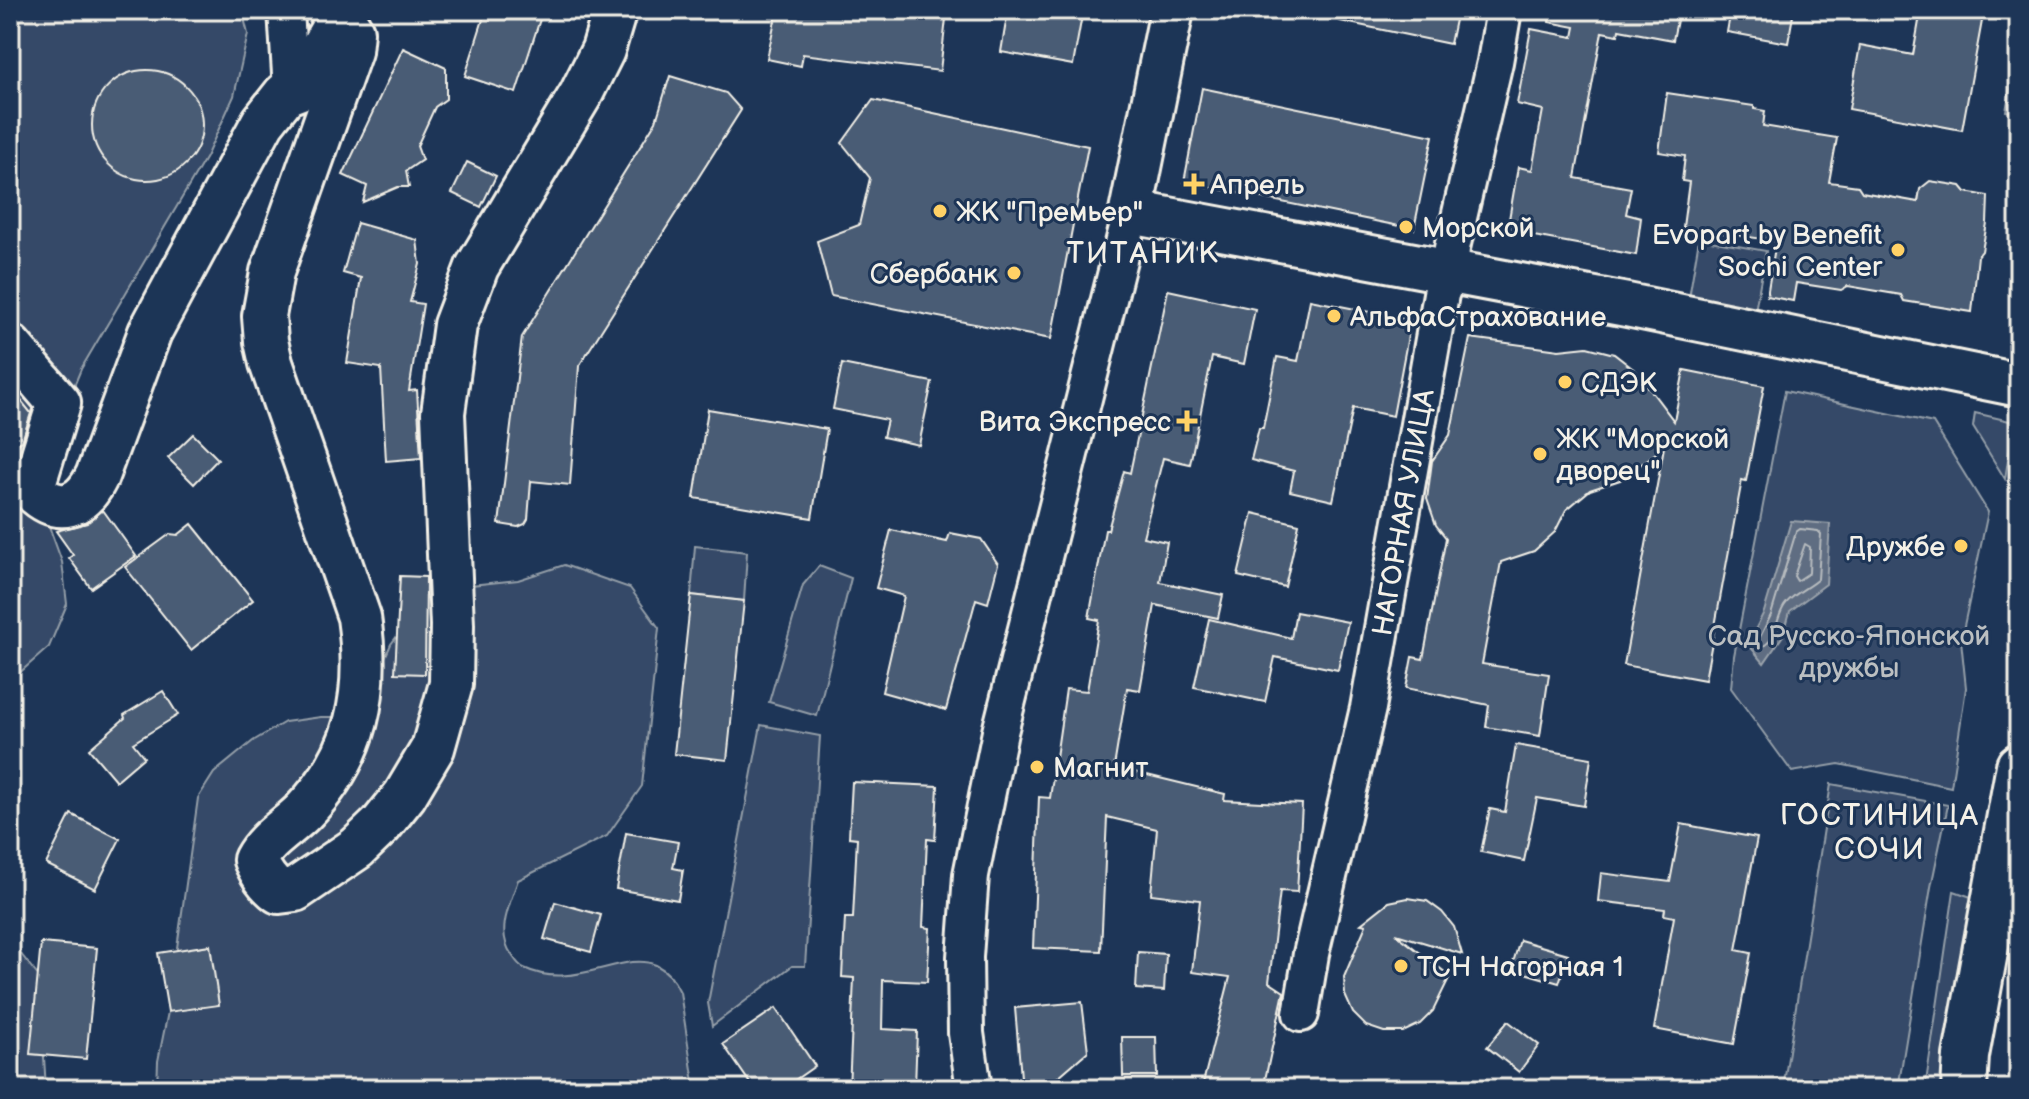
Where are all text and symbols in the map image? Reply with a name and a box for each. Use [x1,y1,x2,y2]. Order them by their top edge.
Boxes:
place label: Апрель [1209,169,1304,202]
marker: Апрель [1185,175,1203,193]
place label: ЖК "Премьер" [956,196,1143,229]
marker: ЖК "Премьер" [931,202,949,220]
place label: Морской [1422,212,1535,245]
marker: Морской [1397,218,1415,236]
place label: Evopart by Benefit Sochi Center [1652,219,1883,284]
district label: ТИТАНИК [1066,236,1220,272]
marker: Evopart by Benefit Sochi Center [1889,241,1907,259]
place label: Сбербанк [870,258,998,291]
marker: Сбербанк [1005,264,1023,282]
place label: АльфаСтрахование [1349,301,1606,334]
marker: АльфаСтрахование [1325,307,1343,325]
place label: СДЭК [1581,367,1658,400]
marker: СДЭК [1556,373,1574,391]
street label: НАГОРНАЯ УЛИЦА [1366,386,1442,638]
place label: Вита Экспресс [979,406,1171,439]
marker: Вита Экспресс [1178,412,1196,430]
place label: ЖК "Морской дворец" [1556,423,1729,488]
marker: ЖК "Морской дворец" [1531,445,1549,463]
place label: Дружбе [1846,531,1945,564]
marker: Дружбе [1952,537,1970,555]
park label: Сад Русско-Японской дружбы [1708,620,1990,685]
place label: Магнит [1053,752,1148,785]
marker: Магнит [1028,758,1046,776]
district label: ГОСТИНИЦА СОЧИ [1780,798,1980,868]
place label: ТСН Нагорная 1 [1417,951,1623,984]
marker: ТСН Нагорная 1 [1392,957,1410,975]

